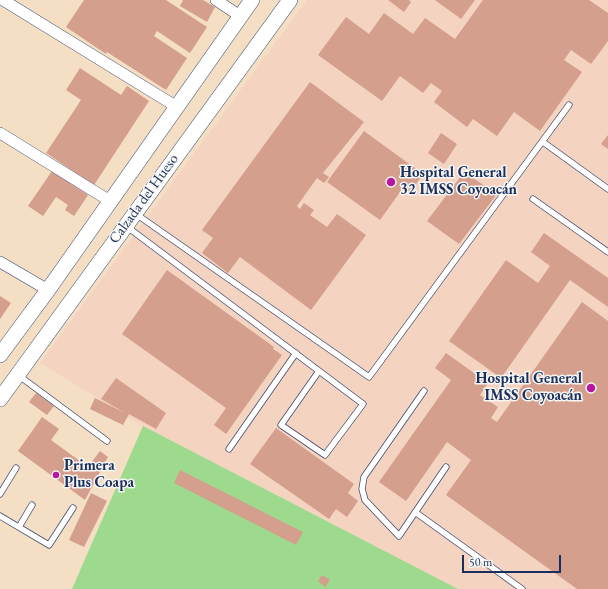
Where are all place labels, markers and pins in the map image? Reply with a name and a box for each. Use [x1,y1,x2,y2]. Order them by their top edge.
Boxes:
place label: Hospital General 32 IMSS Coyoacán [400,164,517,199]
marker: Hospital General 32 IMSS Coyoacán [385,176,397,188]
place label: Hospital General IMSS Coyoacán [475,370,582,405]
marker: Hospital General IMSS Coyoacán [585,382,597,394]
place label: Primera Plus Coapa [64,457,134,492]
marker: Primera Plus Coapa [51,470,61,480]

